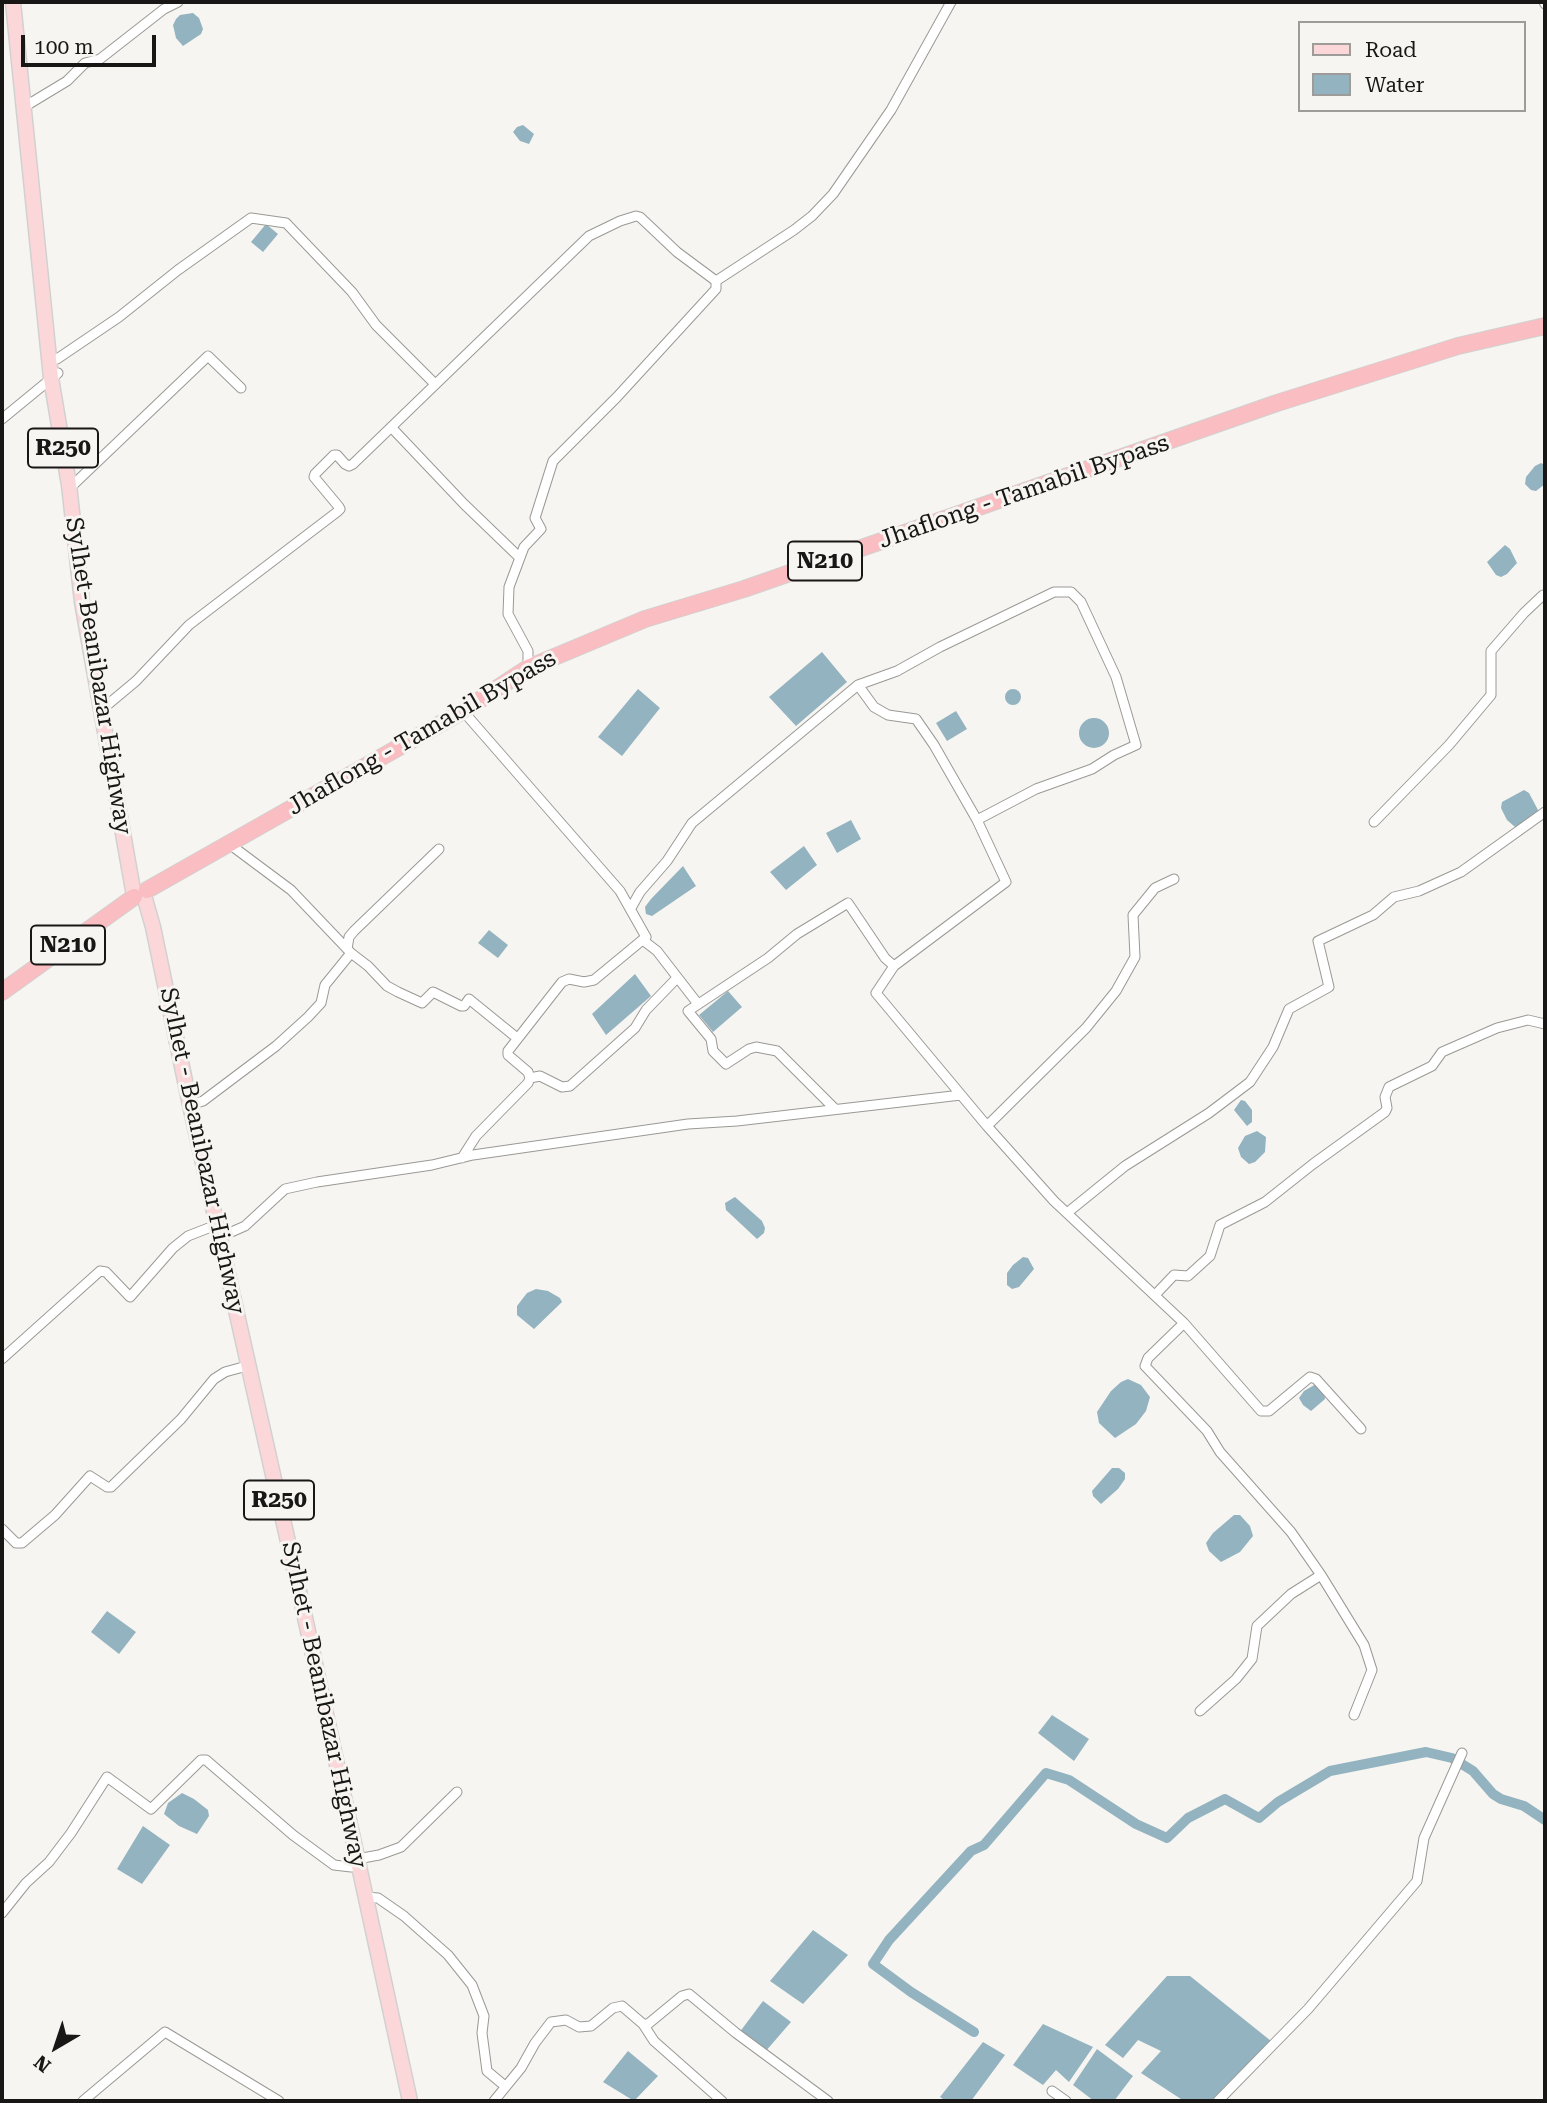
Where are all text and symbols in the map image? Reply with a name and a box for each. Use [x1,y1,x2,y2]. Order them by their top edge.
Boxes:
scale bar [24,21,159,65]
legend [1298,21,1526,112]
text: 100 m [34,35,94,59]
text: Road [1365,38,1417,62]
text: Water [1365,73,1424,97]
road number: R250 [28,428,98,468]
street label: Jhaflong - Tamabil Bypass [875,429,1173,555]
street label: Sylhet-Beanibazar Highway [59,515,137,837]
road number: N210 [788,541,862,580]
street label: Jhaflong - Tamabil Bypass [283,644,561,822]
road number: N210 [31,926,105,964]
street label: Sylhet - Beanibazar Highway [153,985,251,1317]
road number: R250 [244,1480,314,1520]
street label: Sylhet - Beanibazar Highway [275,1539,373,1871]
north arrow [21,2012,91,2082]
text: N [30,2050,55,2077]

